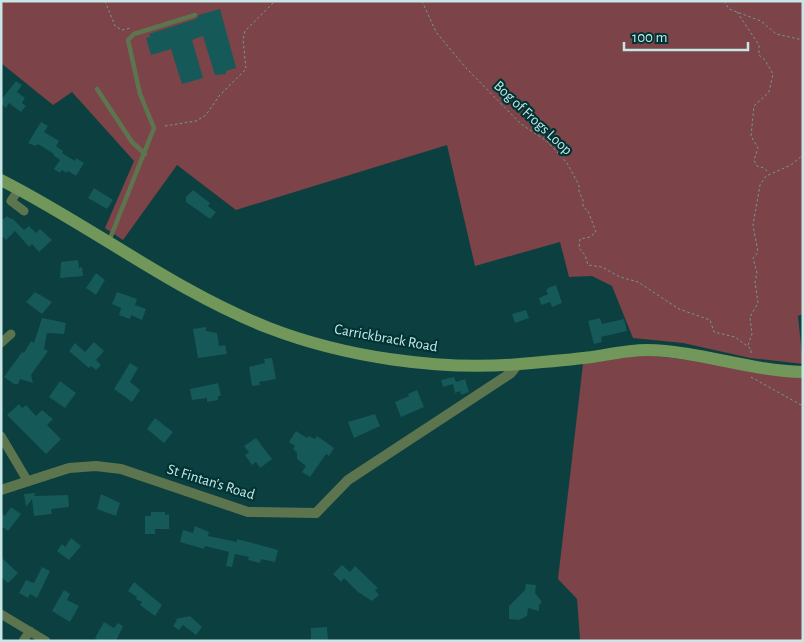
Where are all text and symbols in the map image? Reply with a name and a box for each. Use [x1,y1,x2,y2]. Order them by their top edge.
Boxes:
scale bar [624,20,748,52]
text: 100 m [632,30,667,45]
street label: Bog of Frogs Loop [491,78,575,158]
street label: Carrickbrack Road [333,322,439,355]
street label: St Fintan's Road [165,462,257,503]

